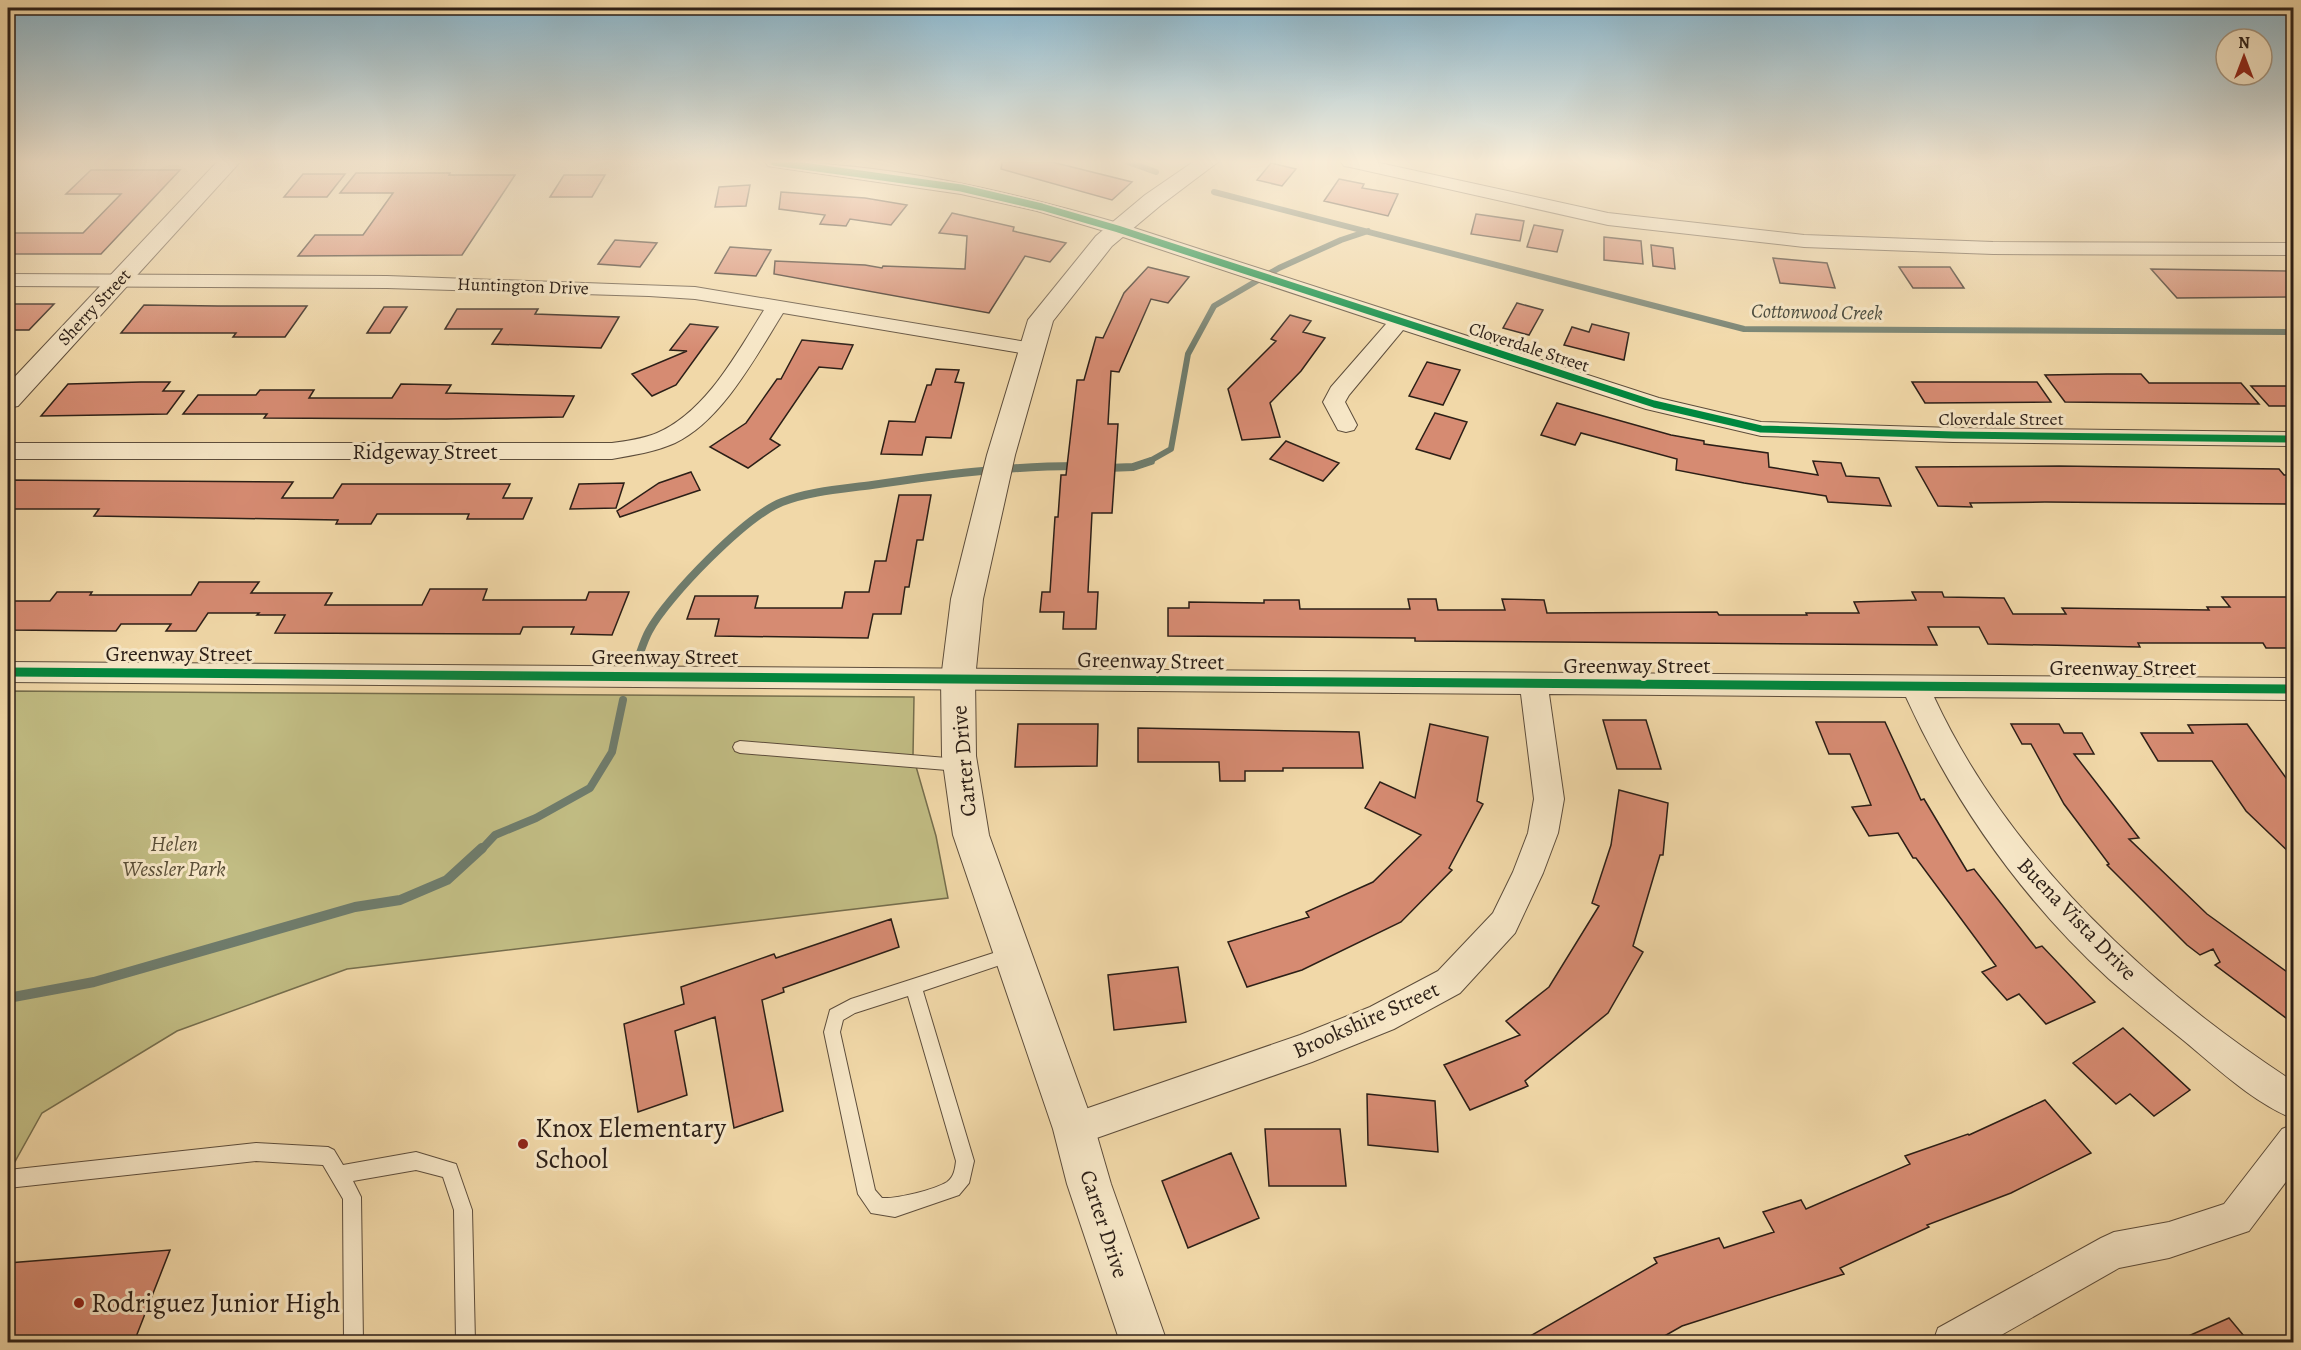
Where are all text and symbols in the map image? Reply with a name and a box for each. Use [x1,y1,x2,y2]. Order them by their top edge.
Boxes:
north arrow [2214,27,2274,87]
text: N [2238,32,2250,54]
street label: Sherry Street [52,263,136,351]
street label: Huntington Drive [457,272,589,300]
water label: Cottonwood Creek [1751,297,1883,327]
street label: Cloverdale Street [1466,316,1592,378]
street label: Cloverdale Street [1938,407,2064,431]
street label: Ridgeway Street [352,437,498,467]
street label: Greenway Street [105,639,253,669]
street label: Greenway Street [591,642,739,672]
street label: Greenway Street [1077,645,1225,677]
street label: Greenway Street [1563,651,1711,681]
street label: Greenway Street [2049,653,2197,683]
street label: Carter Drive [944,704,984,818]
park label: Helen Wessler Park [122,829,226,884]
street label: Buena Vista Drive [2010,851,2144,987]
street label: Brookshire Street [1288,974,1444,1066]
place label: Knox Elementary School [535,1110,727,1177]
marker: Knox Elementary School [516,1137,530,1151]
street label: Carter Drive [1072,1166,1136,1282]
place label: Rodriguez Junior High [91,1285,340,1321]
marker: Rodriguez Junior High [72,1296,86,1310]

